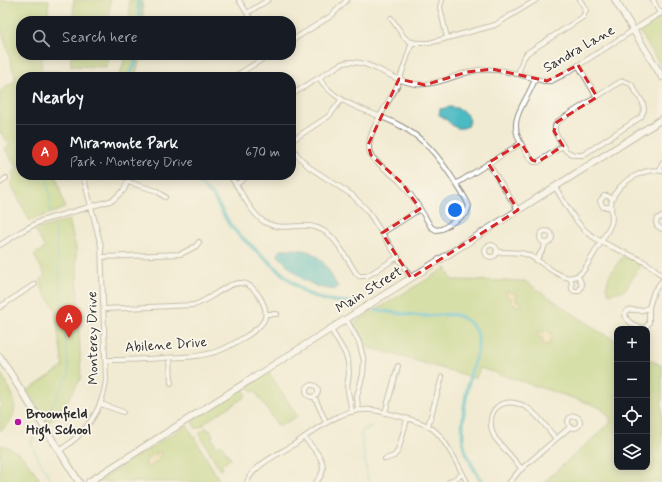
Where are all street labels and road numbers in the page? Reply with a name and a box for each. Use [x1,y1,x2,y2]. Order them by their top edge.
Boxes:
street label: Sandra Lane [540,21,618,77]
street label: Main Street [332,262,406,318]
street label: Monterey Drive [83,291,103,385]
street label: Abilene Drive [124,333,208,357]

